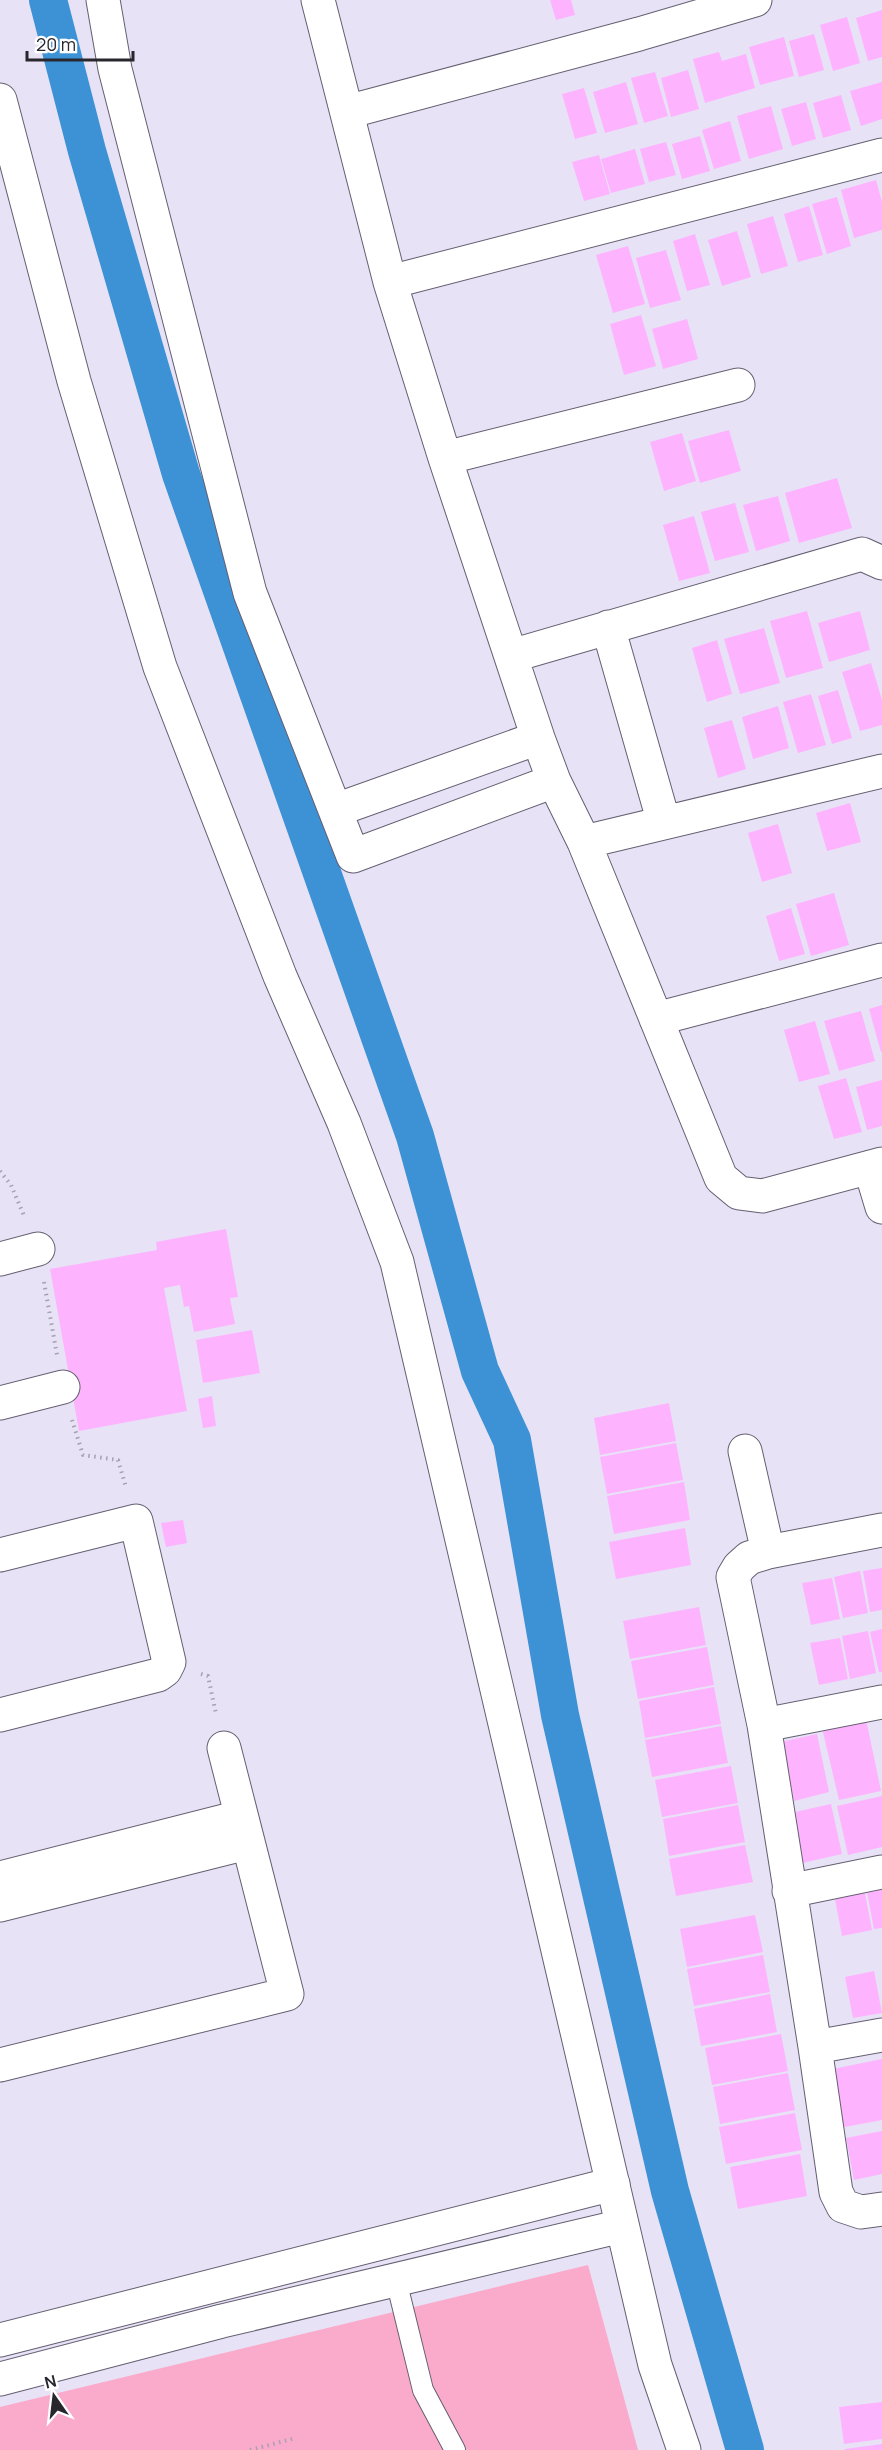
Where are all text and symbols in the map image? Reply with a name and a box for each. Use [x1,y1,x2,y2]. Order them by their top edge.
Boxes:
scale bar [27,24,134,62]
text: 20 m [36,32,76,56]
north arrow [24,2366,84,2426]
text: N [42,2369,59,2394]

